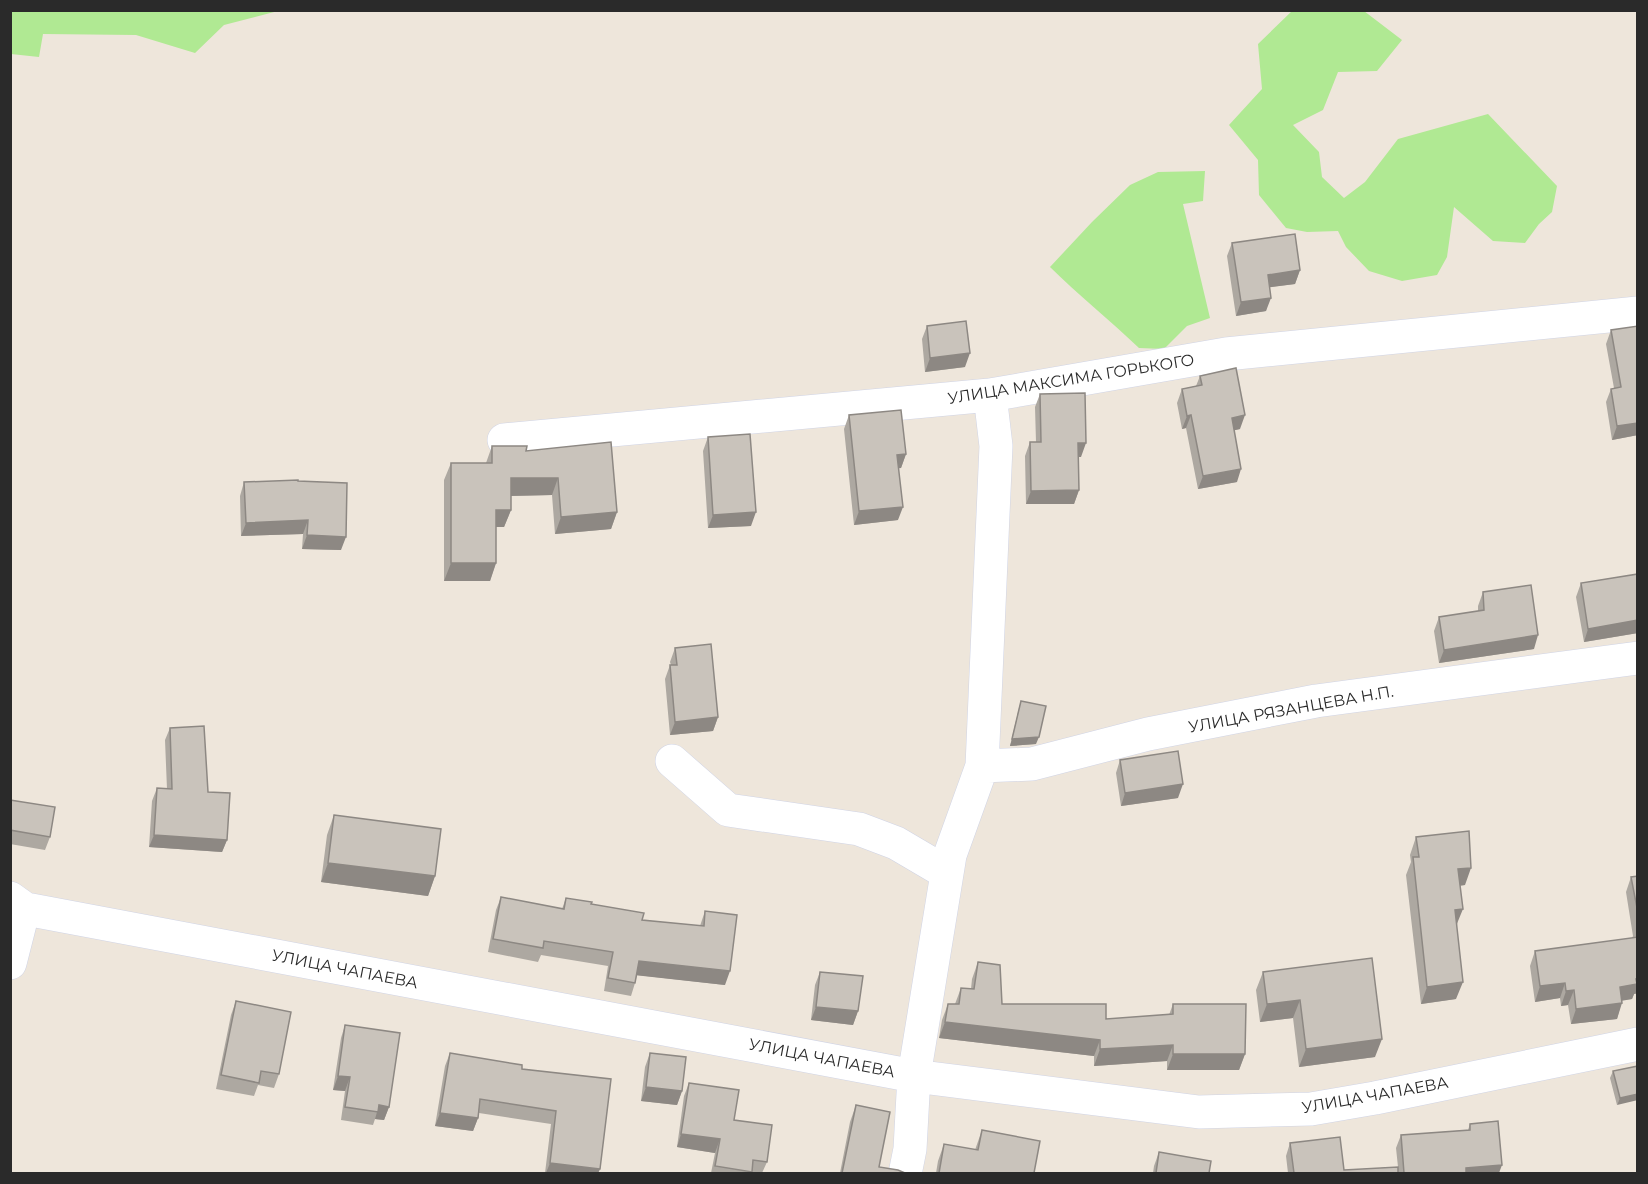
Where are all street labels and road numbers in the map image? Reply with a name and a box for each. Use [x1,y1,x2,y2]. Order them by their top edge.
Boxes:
street label: УЛИЦА МАКСИМА ГОРЬКОГО [946,350,1196,408]
street label: УЛИЦА РЯЗАНЦЕВА Н.П. [1187,682,1395,736]
street label: УЛИЦА ЧАПАЕВА [270,946,420,993]
street label: УЛИЦА ЧАПАЕВА [747,1035,897,1082]
street label: УЛИЦА ЧАПАЕВА [1300,1073,1450,1117]

